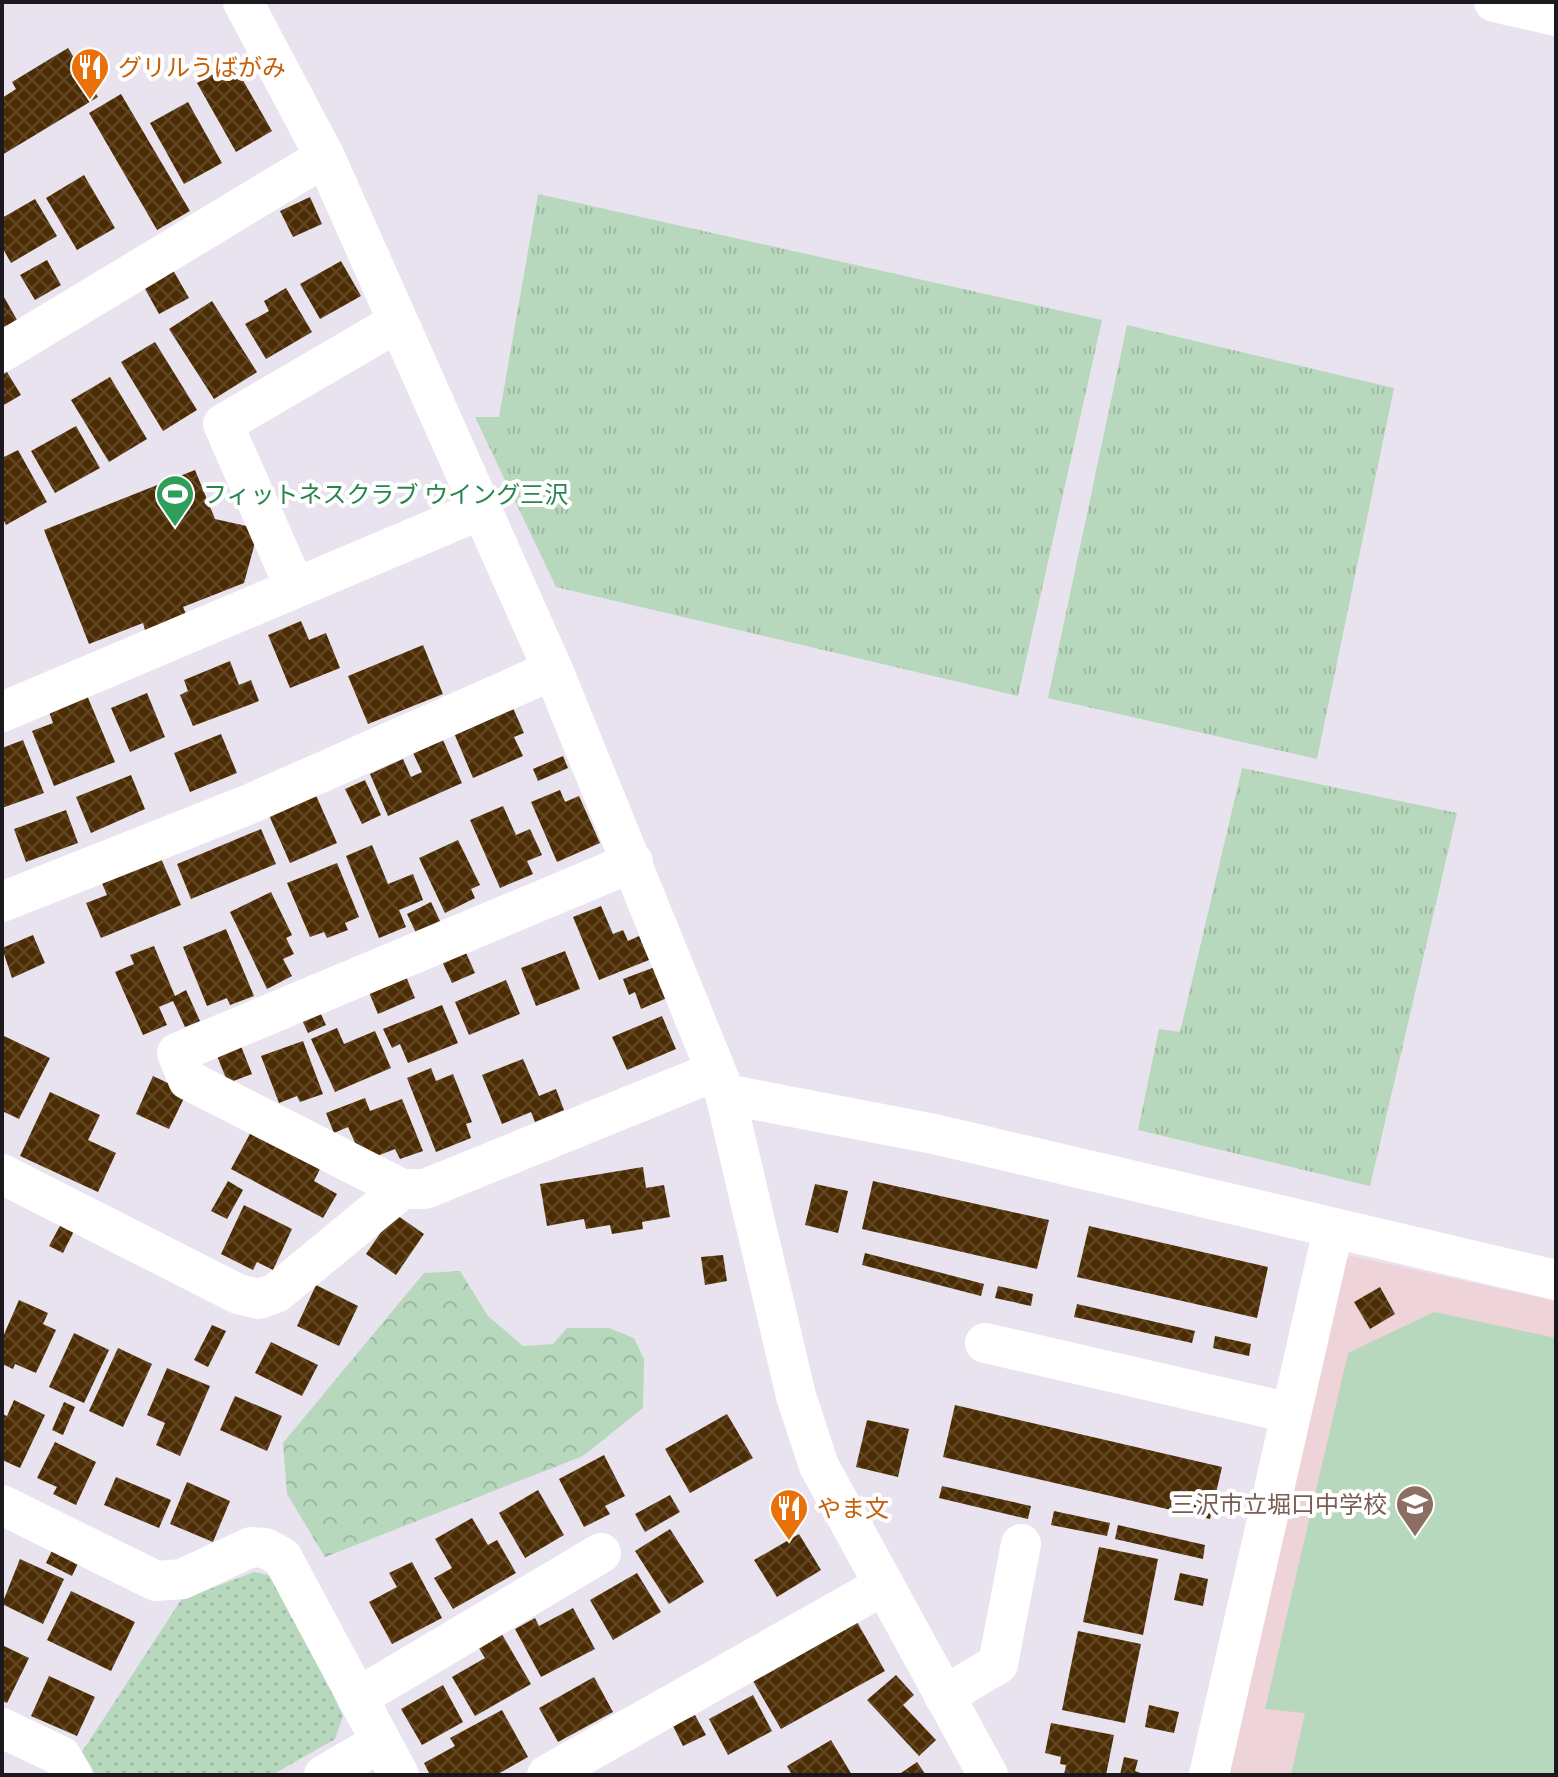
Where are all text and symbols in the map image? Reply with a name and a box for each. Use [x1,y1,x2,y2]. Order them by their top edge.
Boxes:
restaurant icon: グリルうばがみ [69,46,111,101]
place label: グリルうばがみ [118,53,286,81]
sports icon: フィットネスクラブ ウイング三沢 [154,473,196,528]
place label: フィットネスクラブ ウイング三沢 [203,480,568,508]
school or university icon: 三沢市立堀口中学校 [1394,1483,1436,1538]
restaurant icon: やま文 [768,1487,810,1542]
place label: 三沢市立堀口中学校 [1171,1490,1387,1518]
place label: やま文 [817,1494,889,1522]

